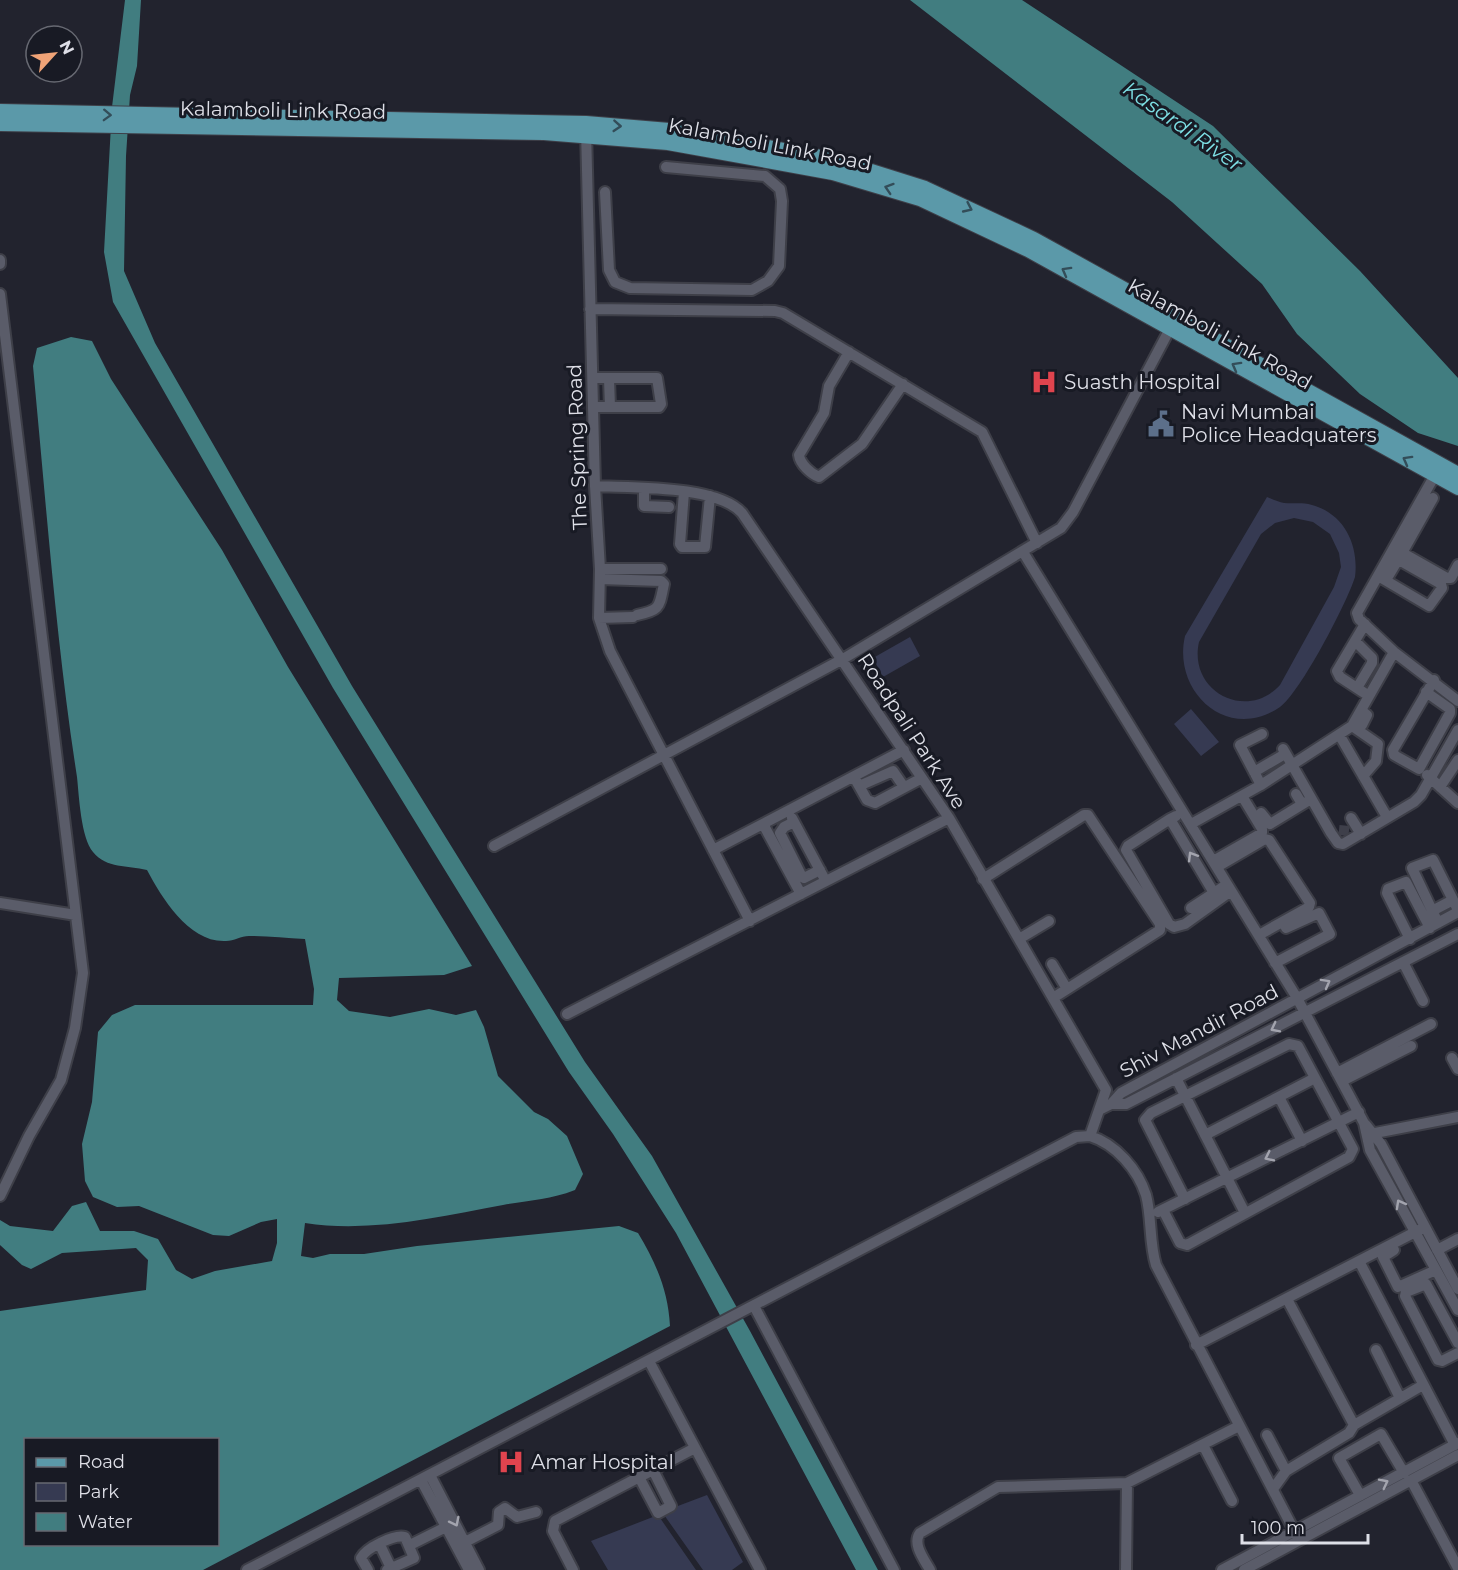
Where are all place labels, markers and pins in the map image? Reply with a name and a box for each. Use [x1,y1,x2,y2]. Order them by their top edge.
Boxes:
hospital icon: Suasth Hospital [1029,367,1059,397]
place label: Suasth Hospital [1064,370,1220,394]
place label: Navi Mumbai Police Headquaters [1181,400,1377,447]
public building icon: Navi Mumbai Police Headquaters [1146,409,1176,439]
hospital icon: Amar Hospital [496,1447,526,1477]
place label: Amar Hospital [531,1450,674,1474]

